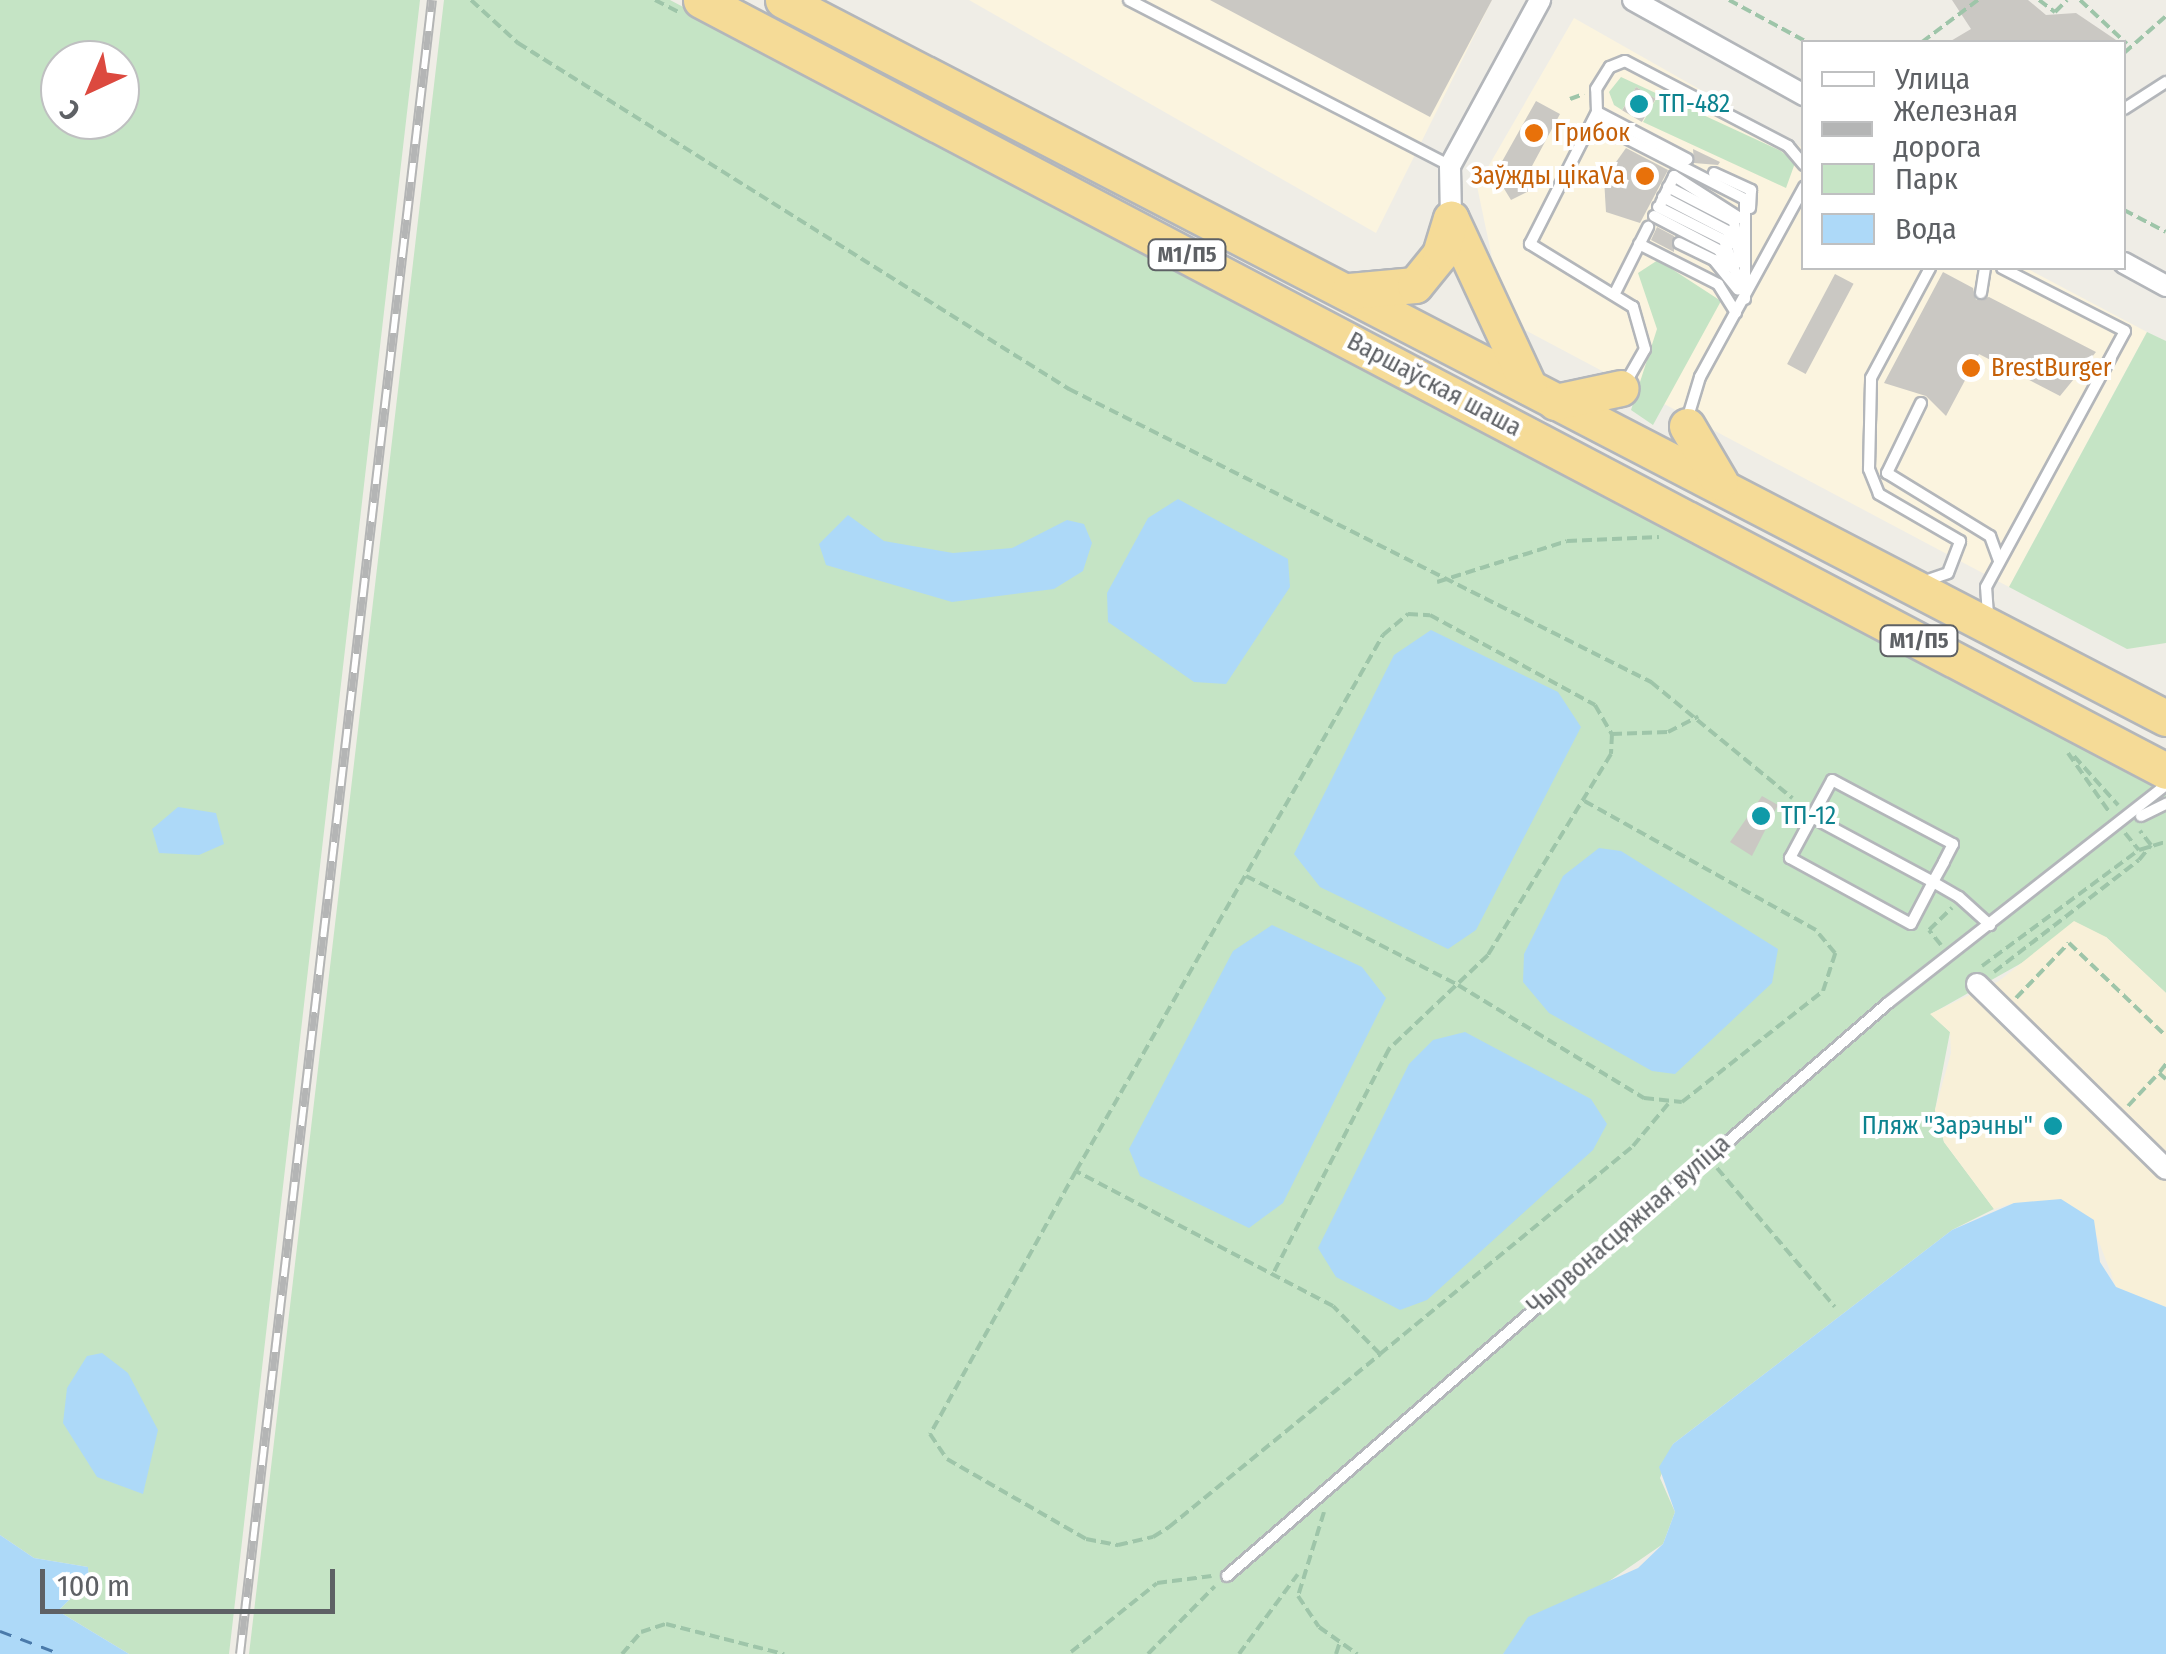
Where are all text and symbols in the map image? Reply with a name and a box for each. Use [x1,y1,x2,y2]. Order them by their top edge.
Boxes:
north arrow [40,40,140,140]
legend [1801,40,2126,270]
text: Улица [1895,61,1970,97]
place label: ТП-482 [1659,89,1730,119]
marker: ТП-482 [1628,93,1650,115]
text: Железная дорога [1893,93,2018,165]
text: С [53,94,87,127]
place label: Грибок [1554,118,1630,148]
marker: Грибок [1523,122,1545,144]
place label: Заўжды цікаVа [1471,161,1625,191]
text: Парк [1895,161,1958,197]
marker: Заўжды цікаVа [1634,165,1656,187]
text: Вода [1895,211,1957,247]
road number: М1/П5 [1147,238,1227,272]
street label: Варшаўская шаша [1342,326,1526,444]
place label: BrestBurger [1991,353,2111,383]
marker: BrestBurger [1960,357,1982,379]
road number: М1/П5 [1879,624,1959,658]
place label: ТП-12 [1781,801,1836,831]
marker: ТП-12 [1750,805,1772,827]
place label: Пляж "Зарэчны" [1862,1111,2033,1141]
marker: Пляж "Зарэчны" [2042,1115,2064,1137]
street label: Чырвонасцяжная вуліца [1522,1129,1736,1321]
scale bar [45,1549,340,1611]
text: 100 m [57,1568,130,1604]

